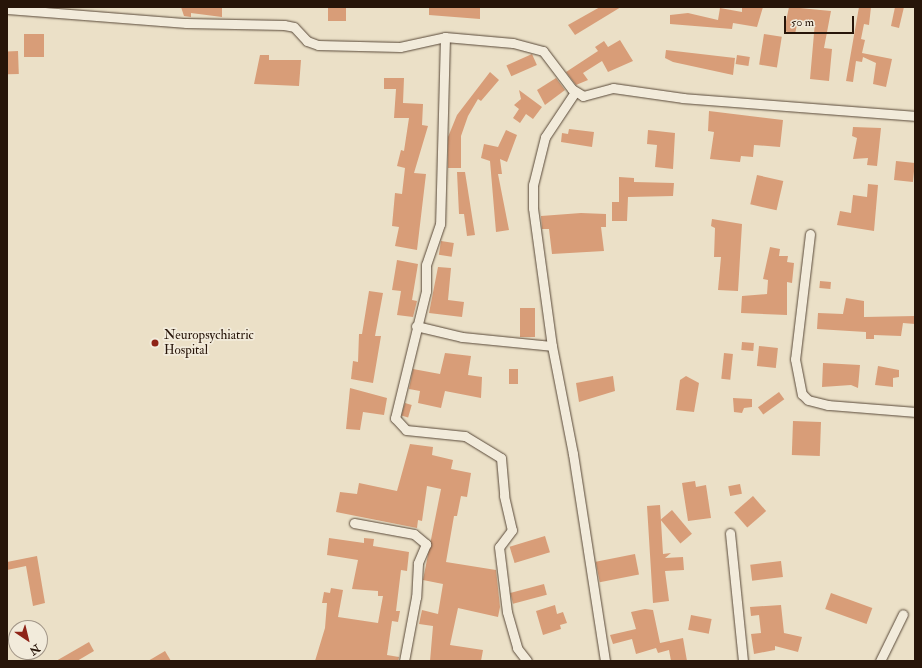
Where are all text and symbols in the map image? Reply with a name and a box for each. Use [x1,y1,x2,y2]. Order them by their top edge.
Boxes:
scale bar [786,8,856,34]
text: 50 m [791,15,814,30]
place label: Neuropsychiatric Hospital [164,328,254,359]
marker: Neuropsychiatric Hospital [149,337,161,349]
north arrow [8,620,48,660]
text: N [27,641,42,658]

